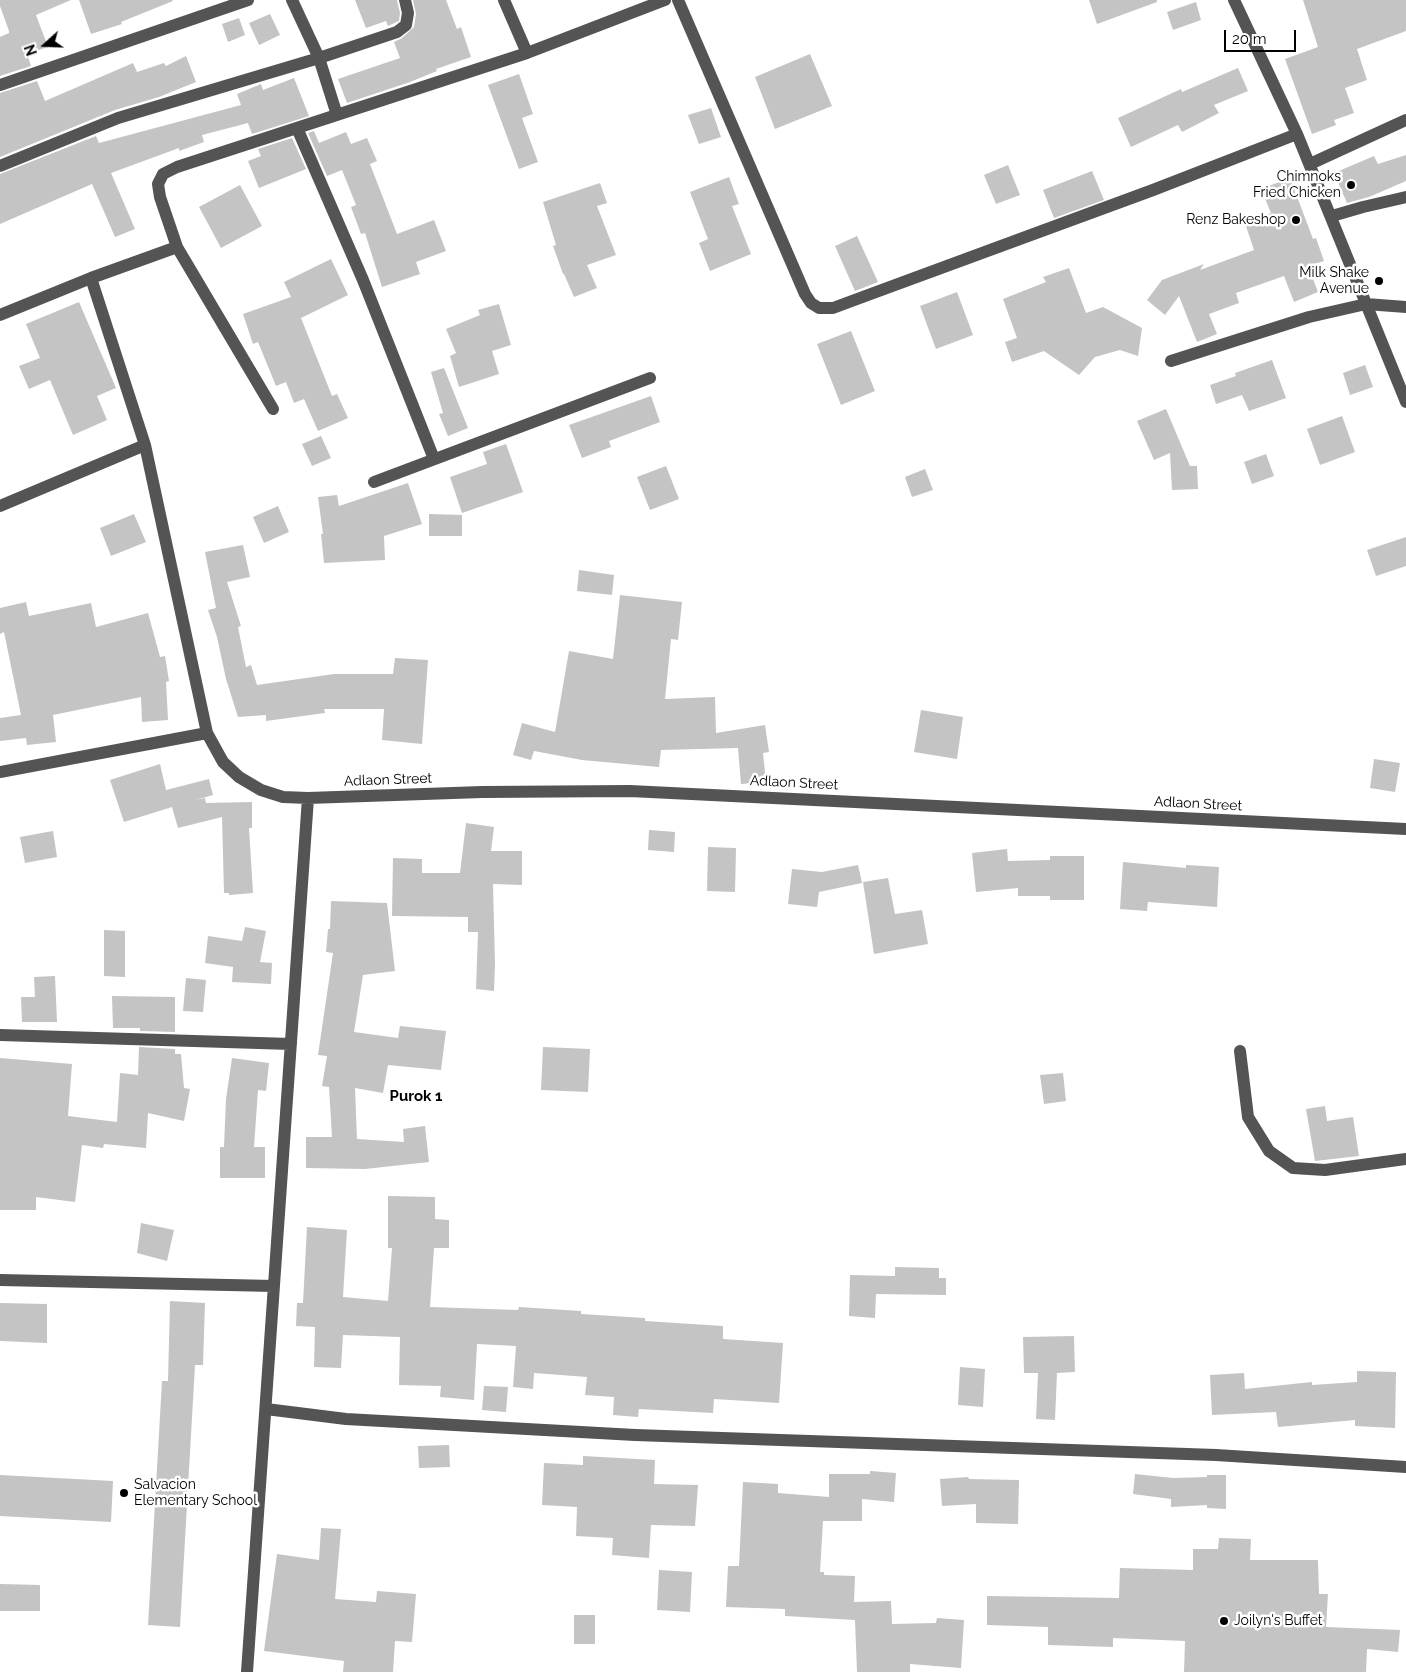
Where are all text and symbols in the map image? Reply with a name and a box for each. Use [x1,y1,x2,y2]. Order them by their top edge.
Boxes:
north arrow [20,20,70,70]
scale bar [1226,20,1298,52]
text: 20 m [1232,30,1267,48]
text: N [22,42,40,58]
place label: Chimnoks Fried Chicken [1253,169,1341,202]
marker: Chimnoks Fried Chicken [1345,179,1357,191]
place label: Renz Bakeshop [1186,212,1286,228]
marker: Renz Bakeshop [1290,214,1302,226]
place label: Milk Shake Avenue [1299,265,1369,298]
marker: Milk Shake Avenue [1373,275,1385,287]
street label: Adlaon Street [344,770,432,790]
street label: Adlaon Street [749,772,839,794]
street label: Adlaon Street [1153,793,1243,815]
district label: Purok 1 [390,1087,442,1105]
place label: Salvacion Elementary School [134,1477,257,1510]
marker: Salvacion Elementary School [118,1487,130,1499]
place label: Joilyn's Buffet [1234,1613,1323,1629]
marker: Joilyn's Buffet [1218,1615,1230,1627]

